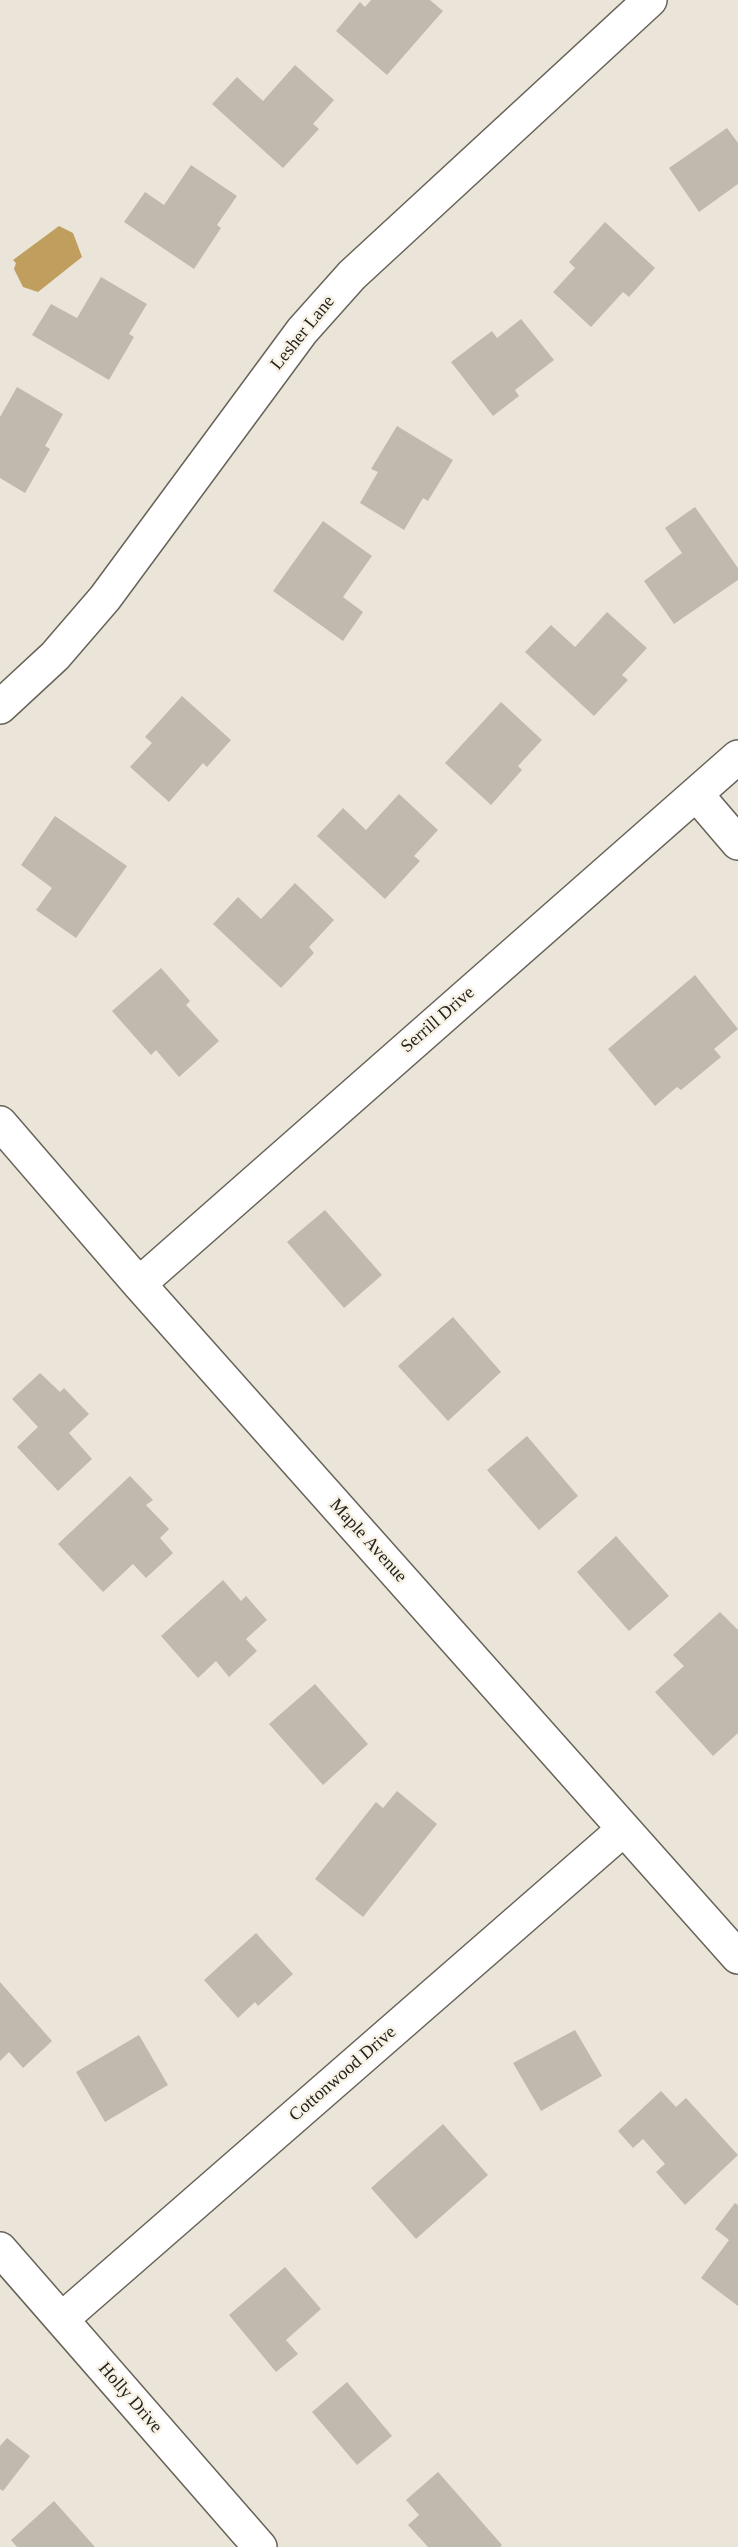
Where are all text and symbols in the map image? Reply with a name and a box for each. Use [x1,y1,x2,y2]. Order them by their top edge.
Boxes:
street label: Lesher Lane [266,291,340,375]
street label: Serrill Drive [397,982,479,1058]
street label: Maple Avenue [325,1495,411,1587]
street label: Cottonwood Drive [285,2022,401,2126]
street label: Holly Drive [93,2358,167,2438]

